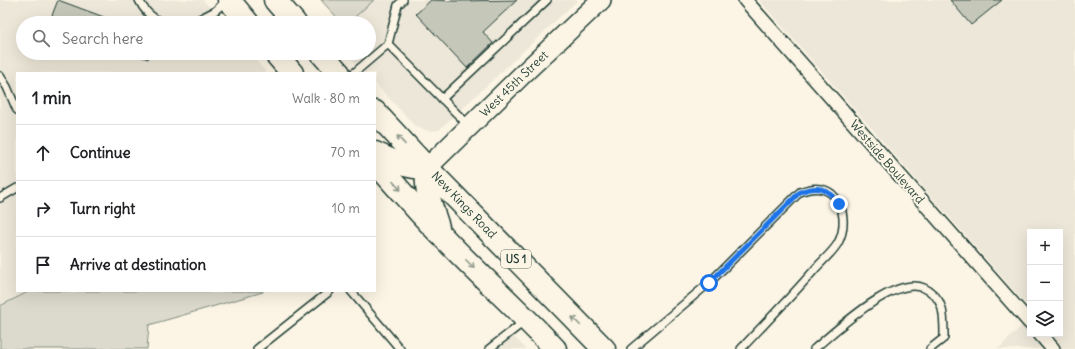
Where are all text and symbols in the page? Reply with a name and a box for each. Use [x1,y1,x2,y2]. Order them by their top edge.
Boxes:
search box [16,16,376,60]
icon: search [30,27,52,49]
text: Search here [62,29,143,48]
street label: West 45th Street [476,47,551,120]
text: 1 min [32,87,71,109]
text: Walk · 80 m [292,90,360,107]
street label: Westside Boulevard [847,117,928,207]
one-way arrow [396,135,406,145]
icon: ahead [32,142,54,164]
text: Continue [70,143,131,162]
text: 70 m [331,144,360,161]
street label: New Kings Road [429,168,500,241]
one-way arrow [392,181,401,192]
route end [830,195,848,213]
icon: right [32,198,54,220]
text: Turn right [70,199,135,218]
text: 10 m [332,200,360,217]
map controls [1027,229,1063,337]
button: + [1027,229,1063,265]
road number: US 1 [501,250,531,268]
icon: arrive [32,254,54,276]
text: Arrive at destination [70,255,206,274]
one-way arrow [465,259,475,269]
button: − [1027,265,1063,301]
route start [700,274,718,292]
button: layers [1027,301,1063,337]
one-way arrow [571,316,581,326]

